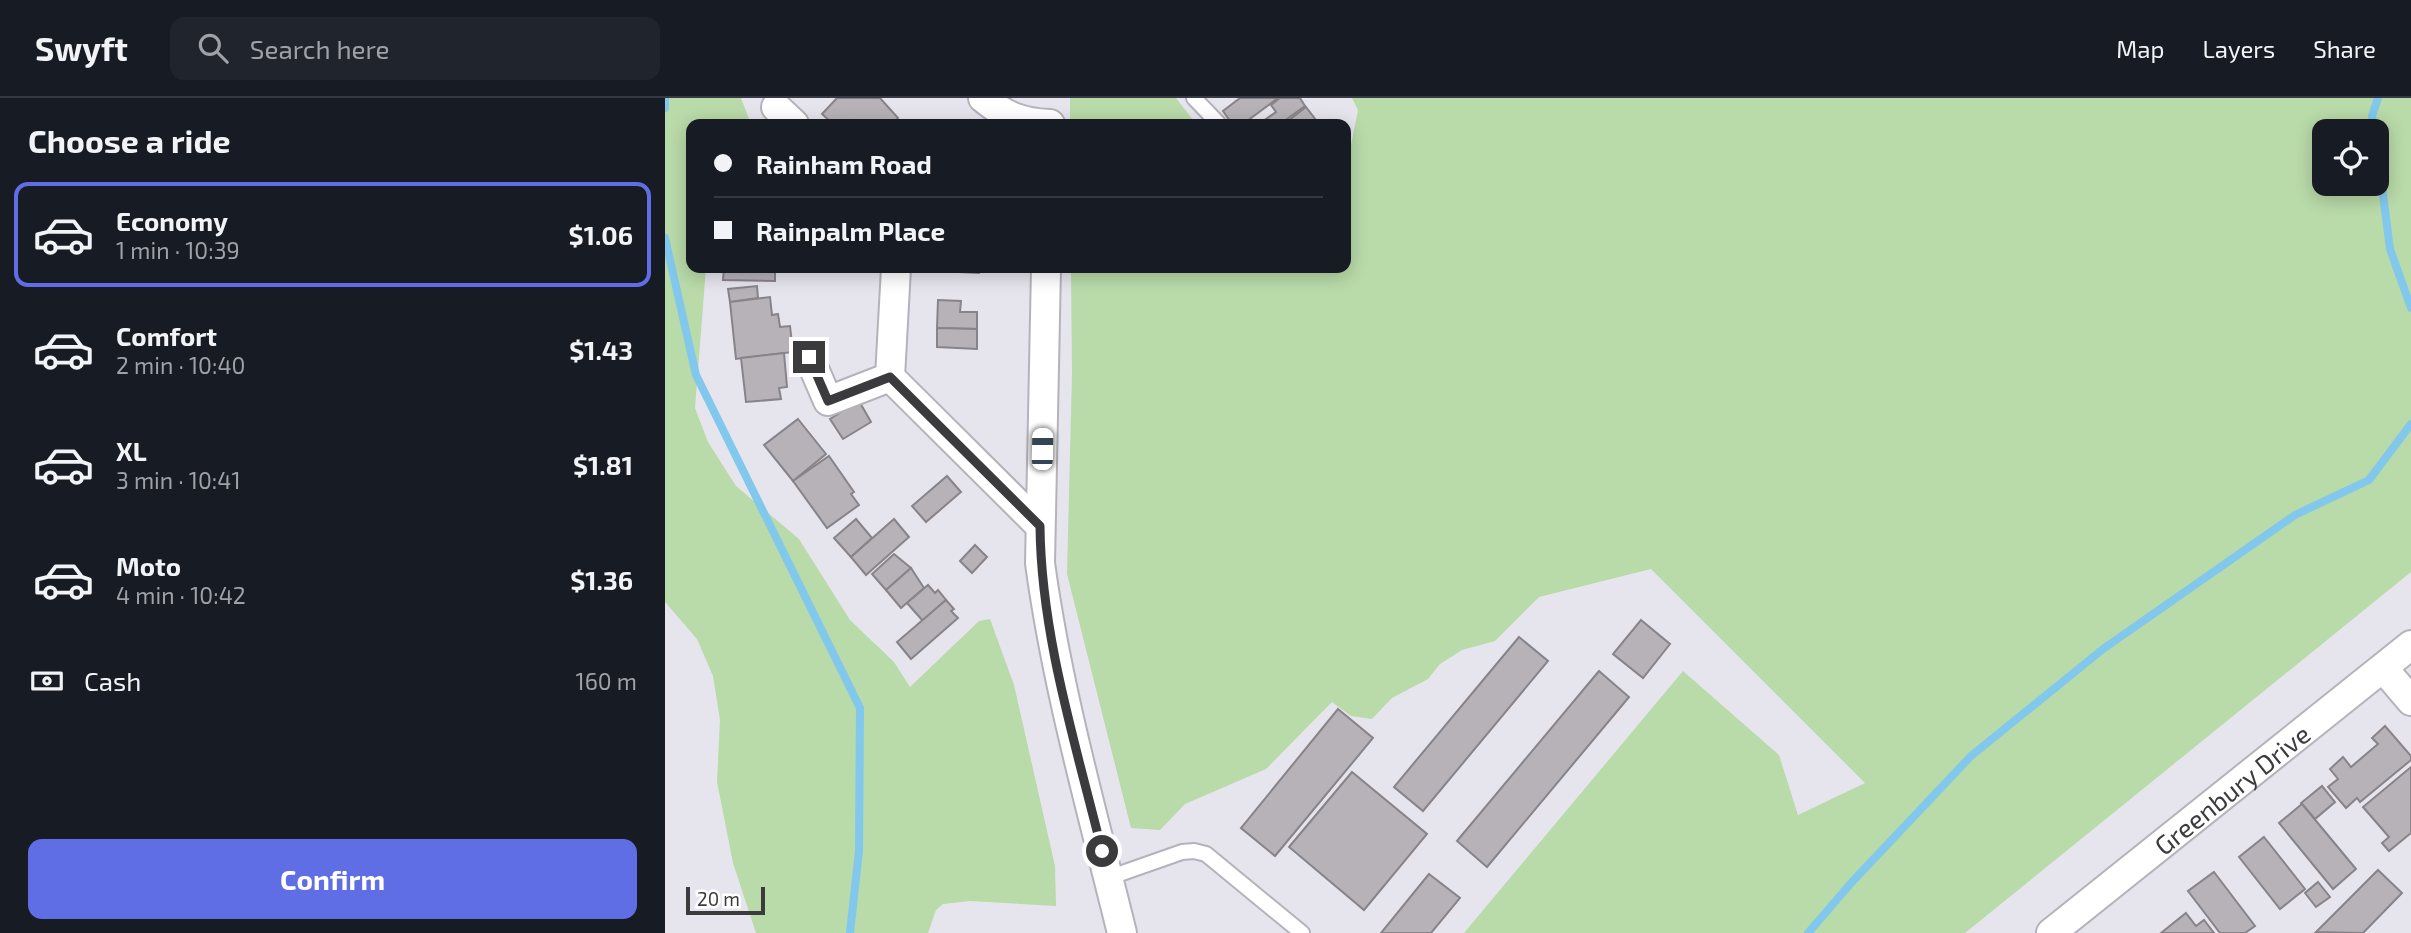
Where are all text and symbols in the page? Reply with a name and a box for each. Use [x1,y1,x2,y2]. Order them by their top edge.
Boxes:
search box [170,17,660,80]
text: Swyft [35,28,128,68]
icon: search [194,29,232,67]
text: Search here [250,33,390,64]
text: Map [2116,34,2164,63]
text: Layers [2202,34,2275,63]
text: Share [2313,34,2376,63]
map controls [2312,119,2389,196]
button: locate [2312,119,2389,196]
text: Choose a ride [28,121,231,159]
text: Rainham Road [756,148,932,179]
icon: car [32,203,95,266]
text: Economy [116,205,228,236]
text: Rainpalm Place [756,215,945,246]
text: $1.06 [569,219,633,250]
text: 1 min · 10:39 [116,236,240,264]
icon: car [32,318,95,381]
text: Comfort [116,320,217,351]
text: $1.43 [569,334,633,365]
route end [793,341,825,373]
text: 2 min · 10:40 [116,351,245,379]
car [1032,428,1053,470]
icon: car [32,433,95,496]
text: XL [116,435,147,466]
text: $1.81 [573,449,633,480]
text: 3 min · 10:41 [116,466,241,494]
icon: car [32,548,95,611]
text: Moto [116,550,181,581]
text: $1.36 [570,564,633,595]
text: 4 min · 10:42 [116,581,246,609]
icon: cash [28,662,66,700]
text: Cash [84,665,141,696]
text: 160 m [576,667,637,695]
street label: Greenbury Drive [2147,717,2315,860]
route start [1086,835,1118,867]
button: Confirm [28,839,637,919]
scale bar [686,884,765,916]
text: 20 m [697,887,740,910]

